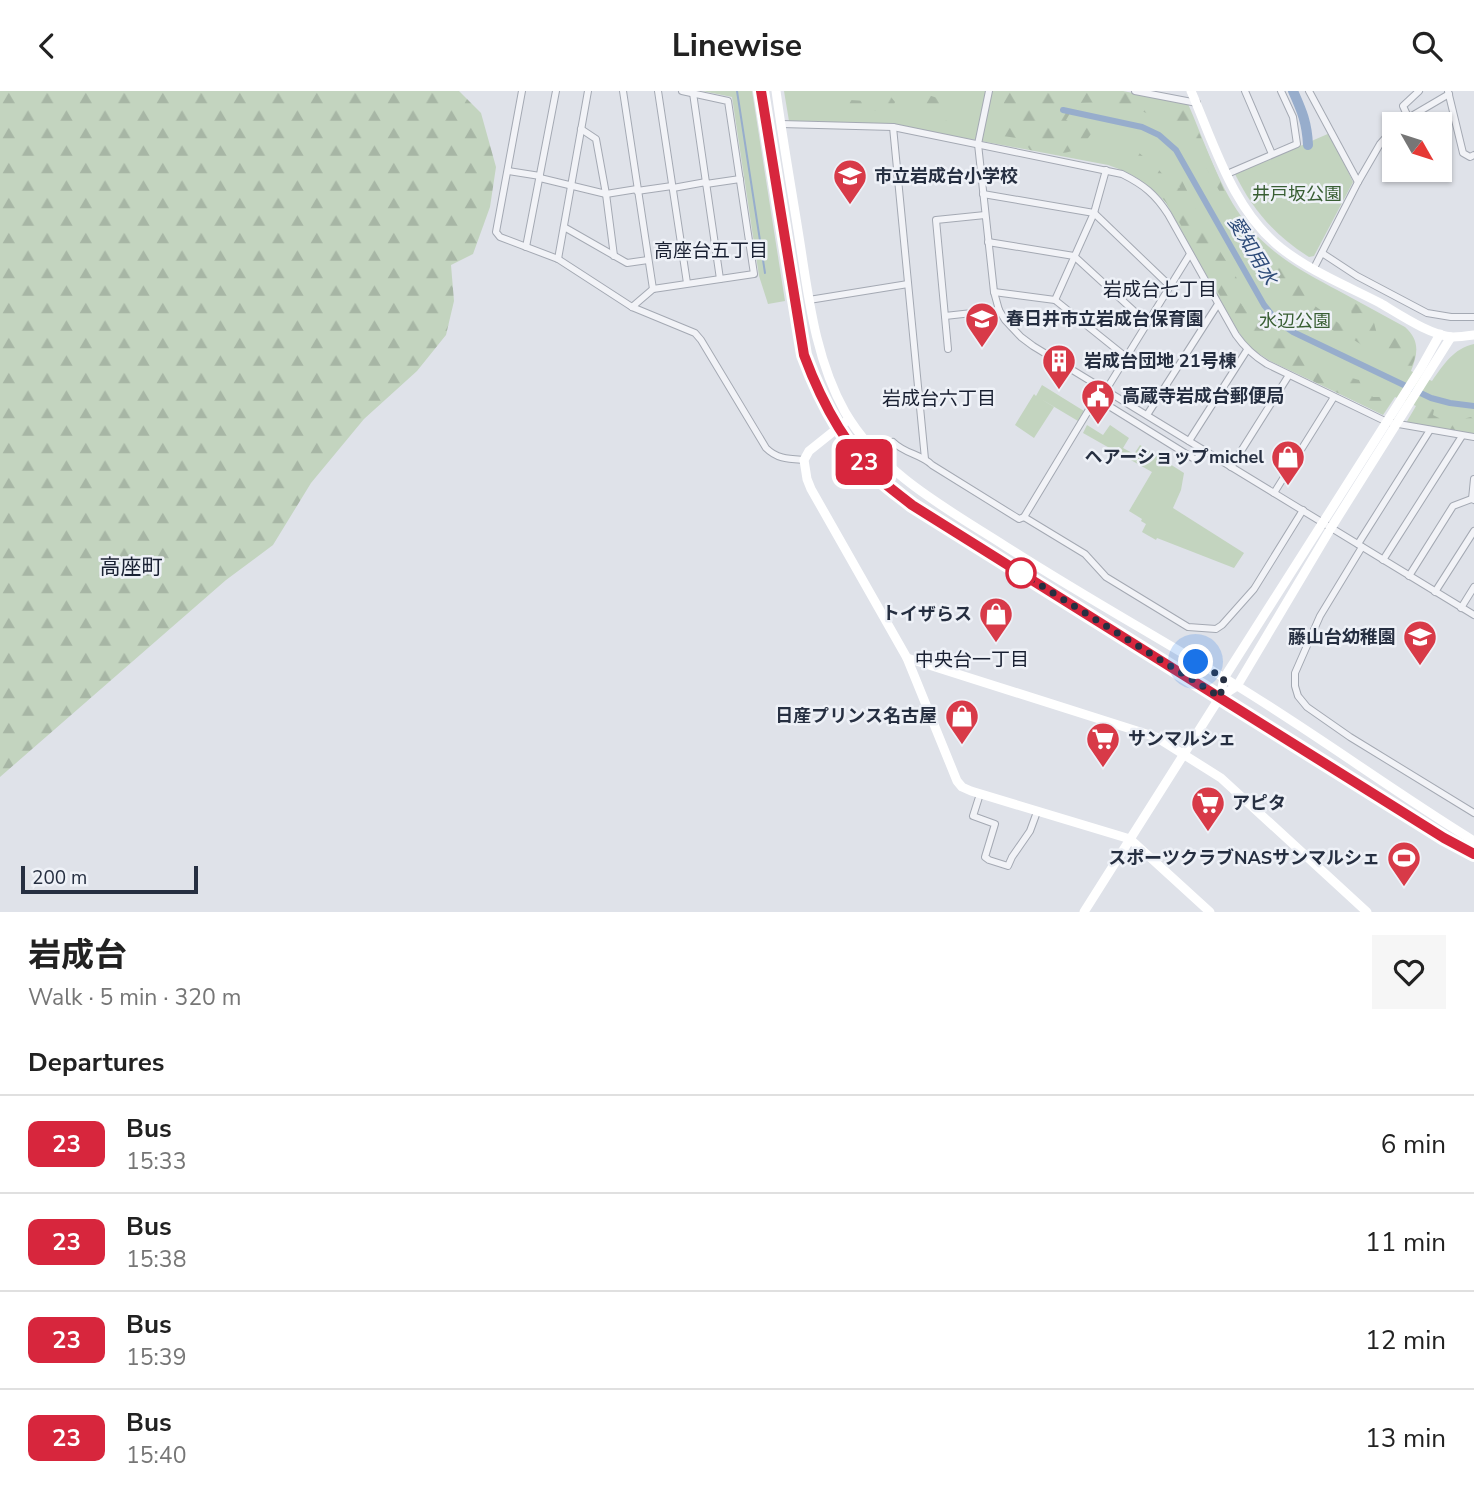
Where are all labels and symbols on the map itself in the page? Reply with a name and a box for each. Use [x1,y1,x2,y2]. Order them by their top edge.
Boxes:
north arrow [1382,112,1452,182]
school or university icon: 市立岩成台小学校 [831,157,869,206]
place label: 市立岩成台小学校 [874,164,1018,188]
park label: 井戸坂公園 [1252,182,1342,206]
water label: 愛知用水 [1221,211,1284,291]
district label: 高座台五丁目 [654,238,768,264]
district label: 岩成台七丁目 [1103,277,1217,303]
school or university icon: 春日井市立岩成台保育園 [963,300,1001,349]
place label: 春日井市立岩成台保育園 [1006,307,1204,331]
park label: 水辺公園 [1259,309,1331,333]
building icon: 岩成台団地 21号棟 [1040,342,1078,391]
place label: 岩成台団地 21号棟 [1084,349,1236,373]
public building icon: 高蔵寺岩成台郵便局 [1079,377,1117,426]
place label: 高蔵寺岩成台郵便局 [1122,384,1284,408]
district label: 岩成台六丁目 [882,386,996,412]
shop icon: ヘアーショップmichel [1269,438,1307,487]
line badge: 23 [832,439,896,485]
place label: ヘアーショップmichel [1085,445,1264,469]
district label: 高座町 [100,553,163,581]
unlabelled marker [1006,558,1036,588]
shop icon: トイザらス [977,595,1015,644]
place label: トイザらス [882,602,972,626]
school or university icon: 藤山台幼稚園 [1401,618,1439,667]
place label: 藤山台幼稚園 [1288,625,1396,649]
your location [1178,644,1213,679]
district label: 中央台一丁目 [915,647,1029,673]
shop icon: 日産プリンス名古屋 [943,697,981,746]
place label: 日産プリンス名古屋 [775,704,937,728]
supermarket icon: サンマルシェ [1084,720,1122,769]
place label: サンマルシェ [1128,727,1236,751]
supermarket icon: アピタ [1189,784,1227,833]
place label: アピタ [1232,791,1286,815]
sports icon: スポーツクラブNASサンマルシェ [1385,839,1423,888]
place label: スポーツクラブNASサンマルシェ [1108,846,1380,870]
scale bar [21,863,198,895]

